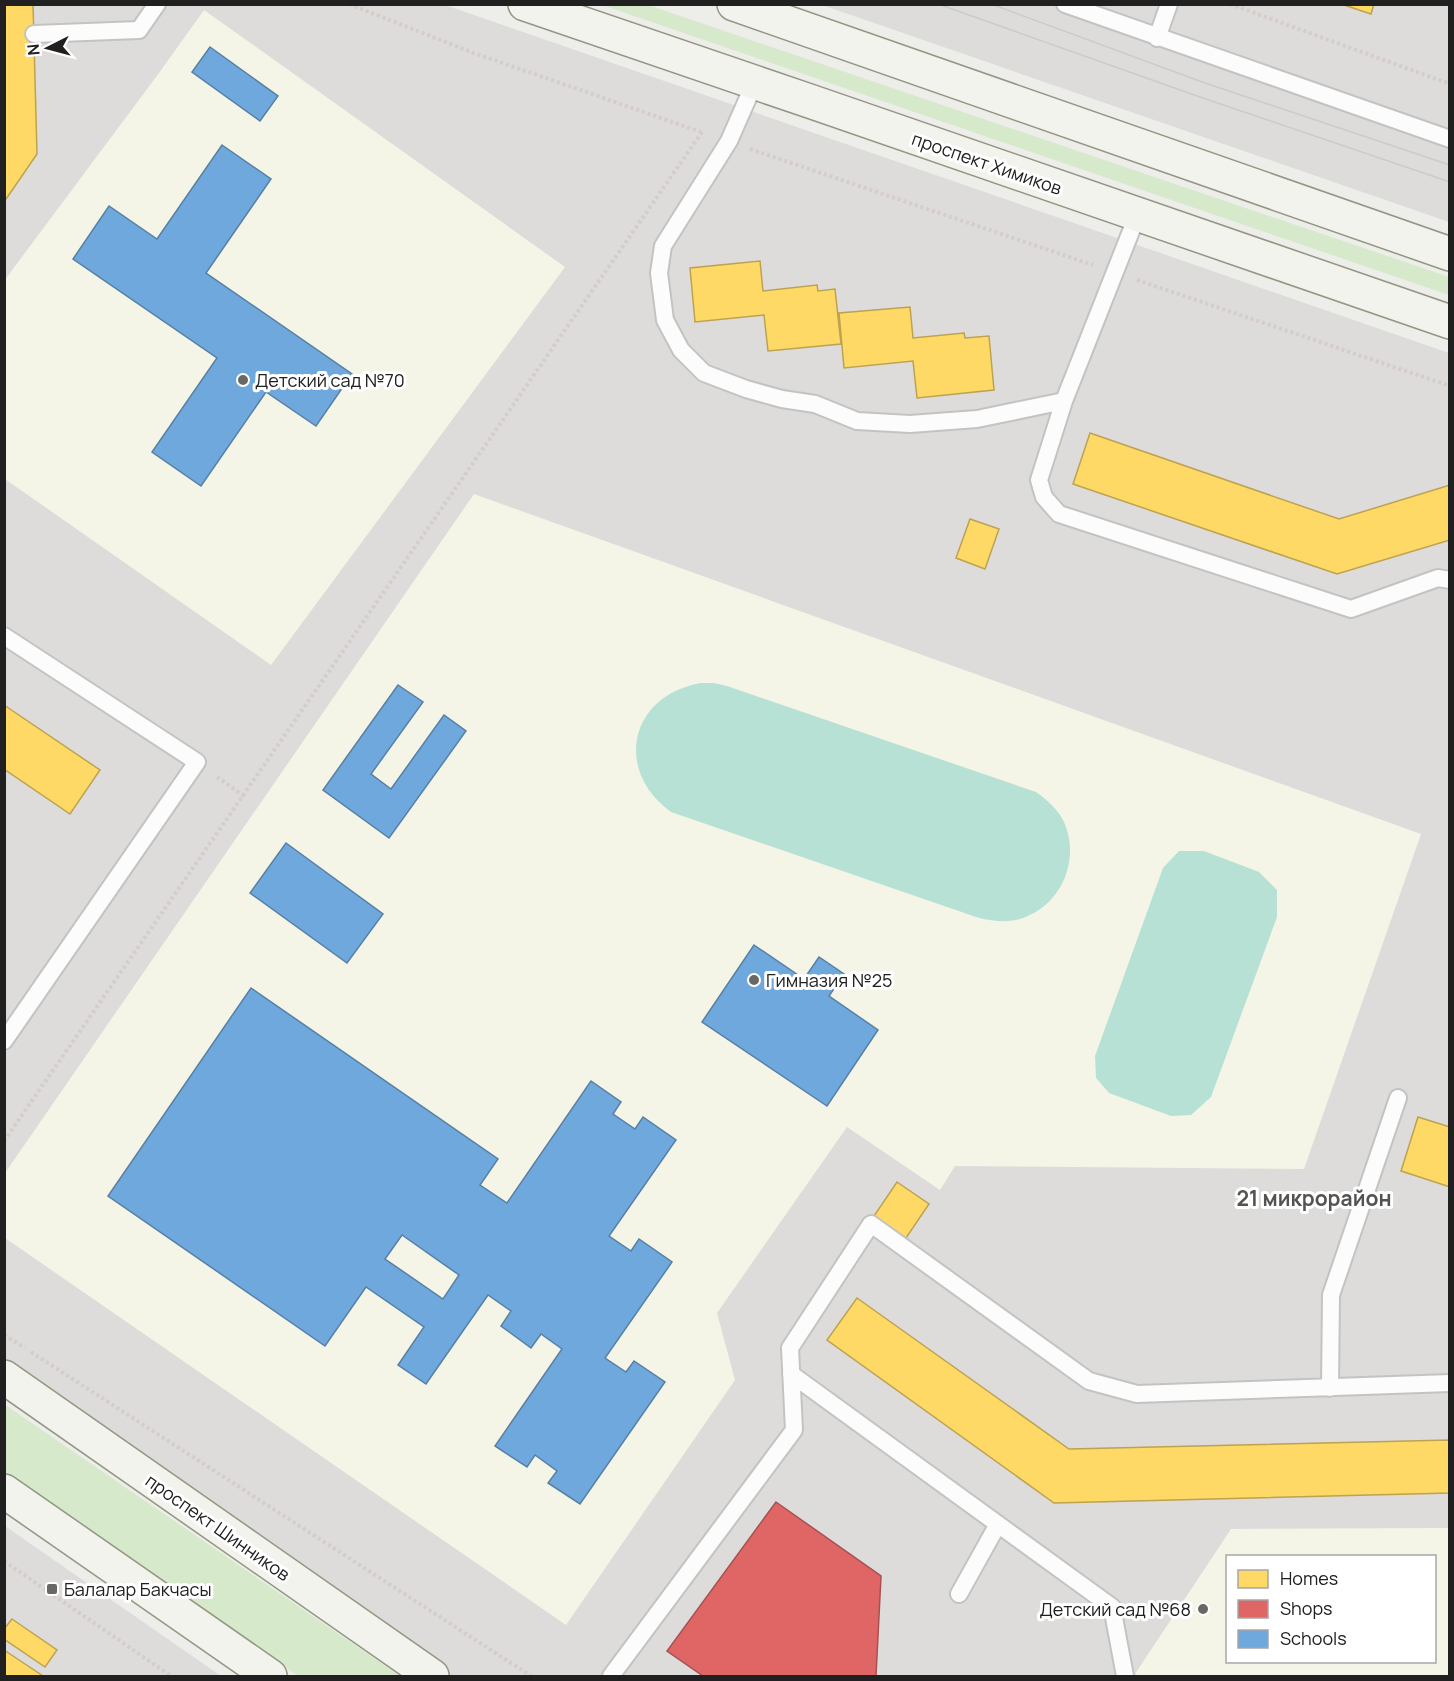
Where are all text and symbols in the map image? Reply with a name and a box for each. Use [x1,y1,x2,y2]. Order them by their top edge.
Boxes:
north arrow [18,18,78,78]
text: N [22,43,45,56]
street label: проспект Химиков [909,126,1065,200]
place label: Детский сад №70 [255,368,405,392]
marker: Детский сад №70 [236,373,250,387]
place label: Гимназия №25 [766,968,892,992]
marker: Гимназия №25 [747,973,761,987]
district label: 21 микрорайон [1237,1184,1391,1212]
street label: проспект Шинников [141,1468,295,1586]
legend [1226,1555,1436,1663]
text: Homes [1280,1566,1338,1590]
place label: Балалар Бакчасы [64,1577,211,1601]
marker: Балалар Бакчасы [45,1582,59,1596]
text: Shops [1280,1596,1332,1620]
place label: Детский сад №68 [1040,1597,1191,1621]
marker: Детский сад №68 [1196,1602,1210,1616]
text: Schools [1280,1626,1347,1650]

